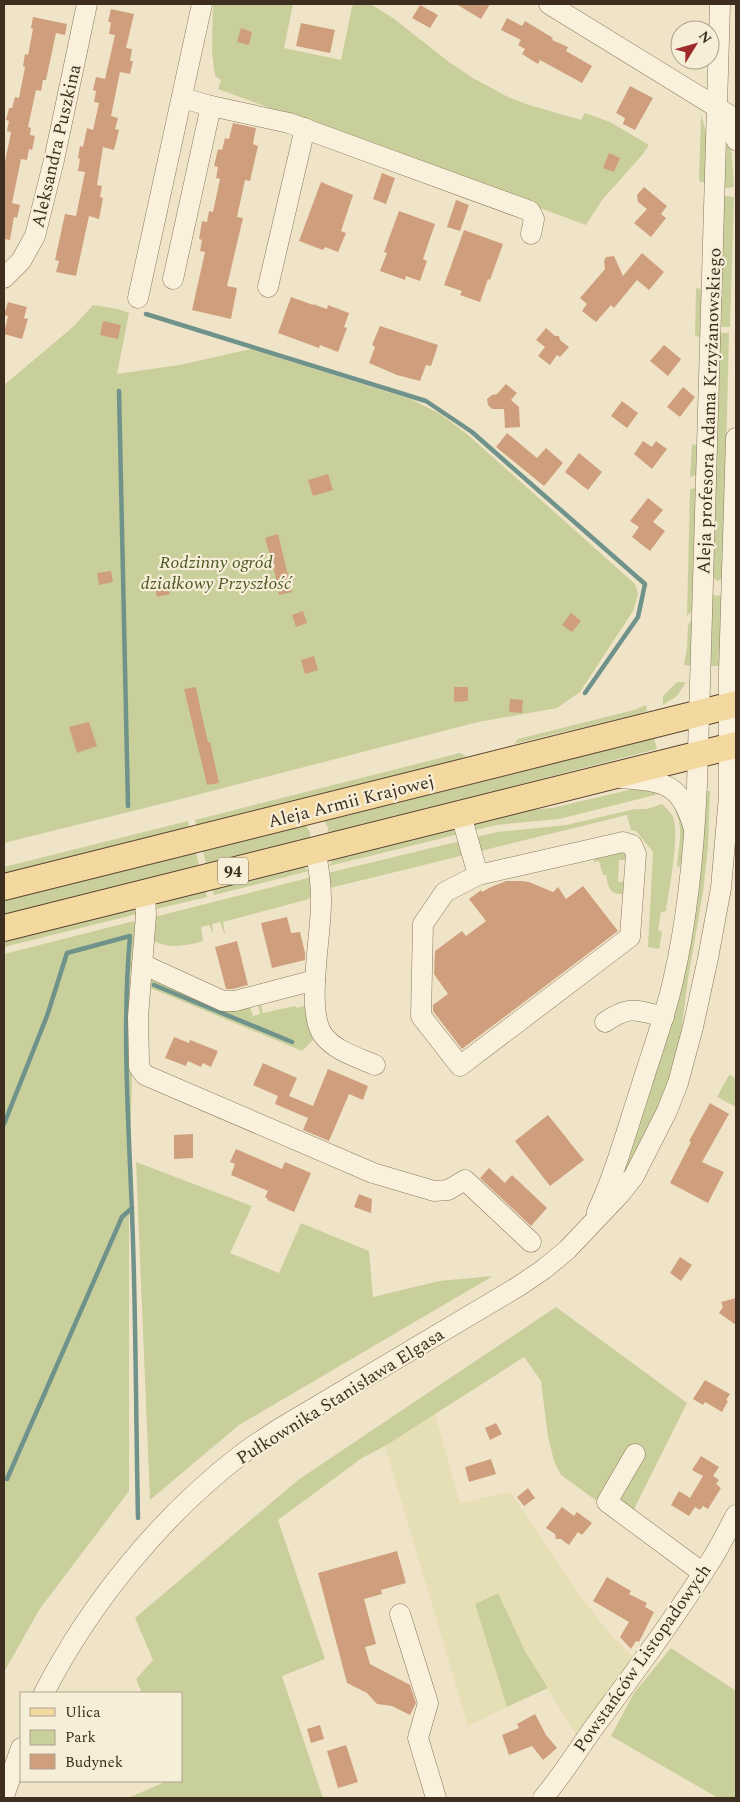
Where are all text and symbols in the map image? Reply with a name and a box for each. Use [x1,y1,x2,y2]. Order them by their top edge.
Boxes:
north arrow [670,20,720,70]
text: N [693,27,717,48]
street label: Aleksandra Puszkina [25,62,88,230]
street label: Aleja profesora Adama Krzyżanowskiego [690,247,729,575]
park label: Rodzinny ogród działkowy Przyszłość [141,549,294,597]
street label: Aleja Armii Krajowej [265,768,437,835]
road number: 94 [218,858,248,884]
street label: Pułkownika Stanisława Elgasa [231,1321,450,1472]
street label: Powstańców Listopadowych [567,1558,718,1758]
legend [20,1692,182,1782]
text: Ulica [65,1701,101,1724]
text: Park [65,1726,96,1749]
text: Budynek [65,1751,123,1774]

